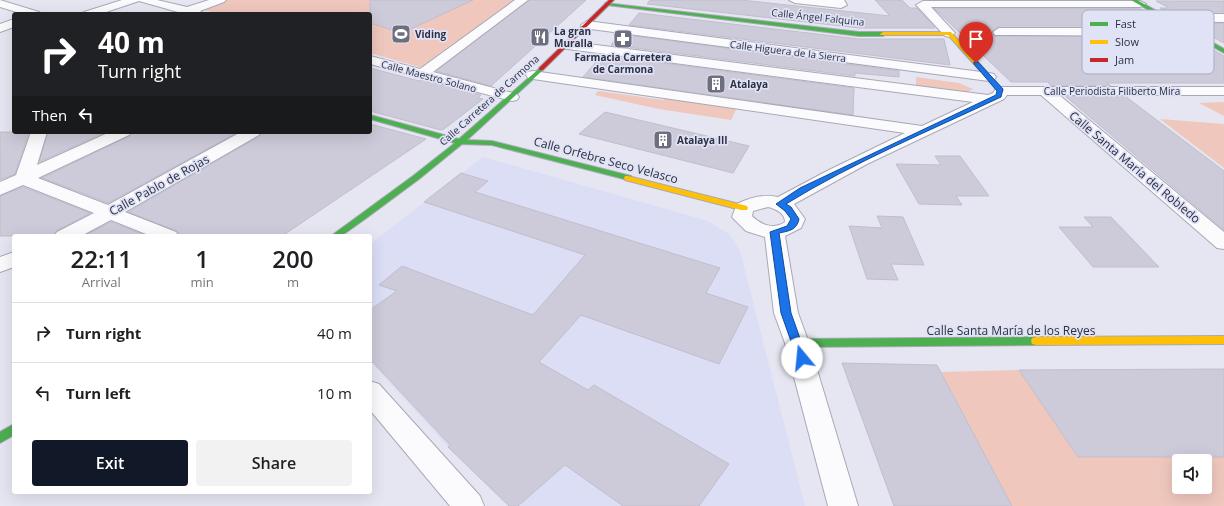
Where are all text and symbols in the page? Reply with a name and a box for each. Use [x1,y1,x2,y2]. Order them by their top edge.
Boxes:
street label: Calle Ángel Falquina [771,5,865,29]
legend [1082,10,1214,74]
text: Fast [1115,16,1136,31]
pin [959,22,993,63]
text: 40 m [98,23,165,61]
sports icon: Viding [390,23,412,45]
place label: La gran Muralla [554,24,593,50]
restaurant icon: La gran Muralla [529,26,551,48]
place label: Viding [415,27,447,41]
icon: right [32,28,84,80]
pharmacy icon: Farmacia Carretera de Carmona [612,28,634,50]
icon: arrive [965,28,987,50]
text: Slow [1115,34,1139,49]
street label: Calle Higuera de la Sierra [729,37,847,65]
place label: Farmacia Carretera de Carmona [575,50,672,76]
street label: Calle Carretera de Carmona [436,51,542,149]
text: Jam [1114,52,1134,67]
street label: Calle Maestro Solano [380,57,478,95]
text: Turn right [98,59,181,83]
building icon: Atalaya [705,73,727,95]
place label: Atalaya [730,77,768,91]
street label: Calle Periodista Filiberto Mira [1044,84,1180,98]
icon: left [75,104,97,126]
text: Then [32,105,67,125]
street label: Calle Santa María del Robledo [1066,107,1204,227]
building icon: Atalaya III [652,129,674,151]
street label: Calle Orfebre Seco Velasco [532,133,680,187]
place label: Atalaya III [677,133,728,147]
street label: Calle Pablo de Rojas [106,150,212,220]
text: 22:11 [71,242,132,275]
text: 1 [195,242,209,275]
text: 200 [272,242,313,275]
text: Arrival [82,273,121,291]
text: min [191,273,214,291]
text: m [287,273,299,291]
icon: right [32,322,54,344]
street label: Calle Santa María de los Reyes [927,322,1096,339]
text: Turn right [66,323,141,343]
text: 40 m [317,323,352,343]
position arrow [781,337,823,379]
icon: left [32,382,54,404]
text: Turn left [66,383,131,403]
text: 10 m [317,383,352,403]
button: Exit [32,440,188,486]
button: Share [196,440,352,486]
map controls [1172,454,1212,494]
button: sound [1172,454,1212,494]

